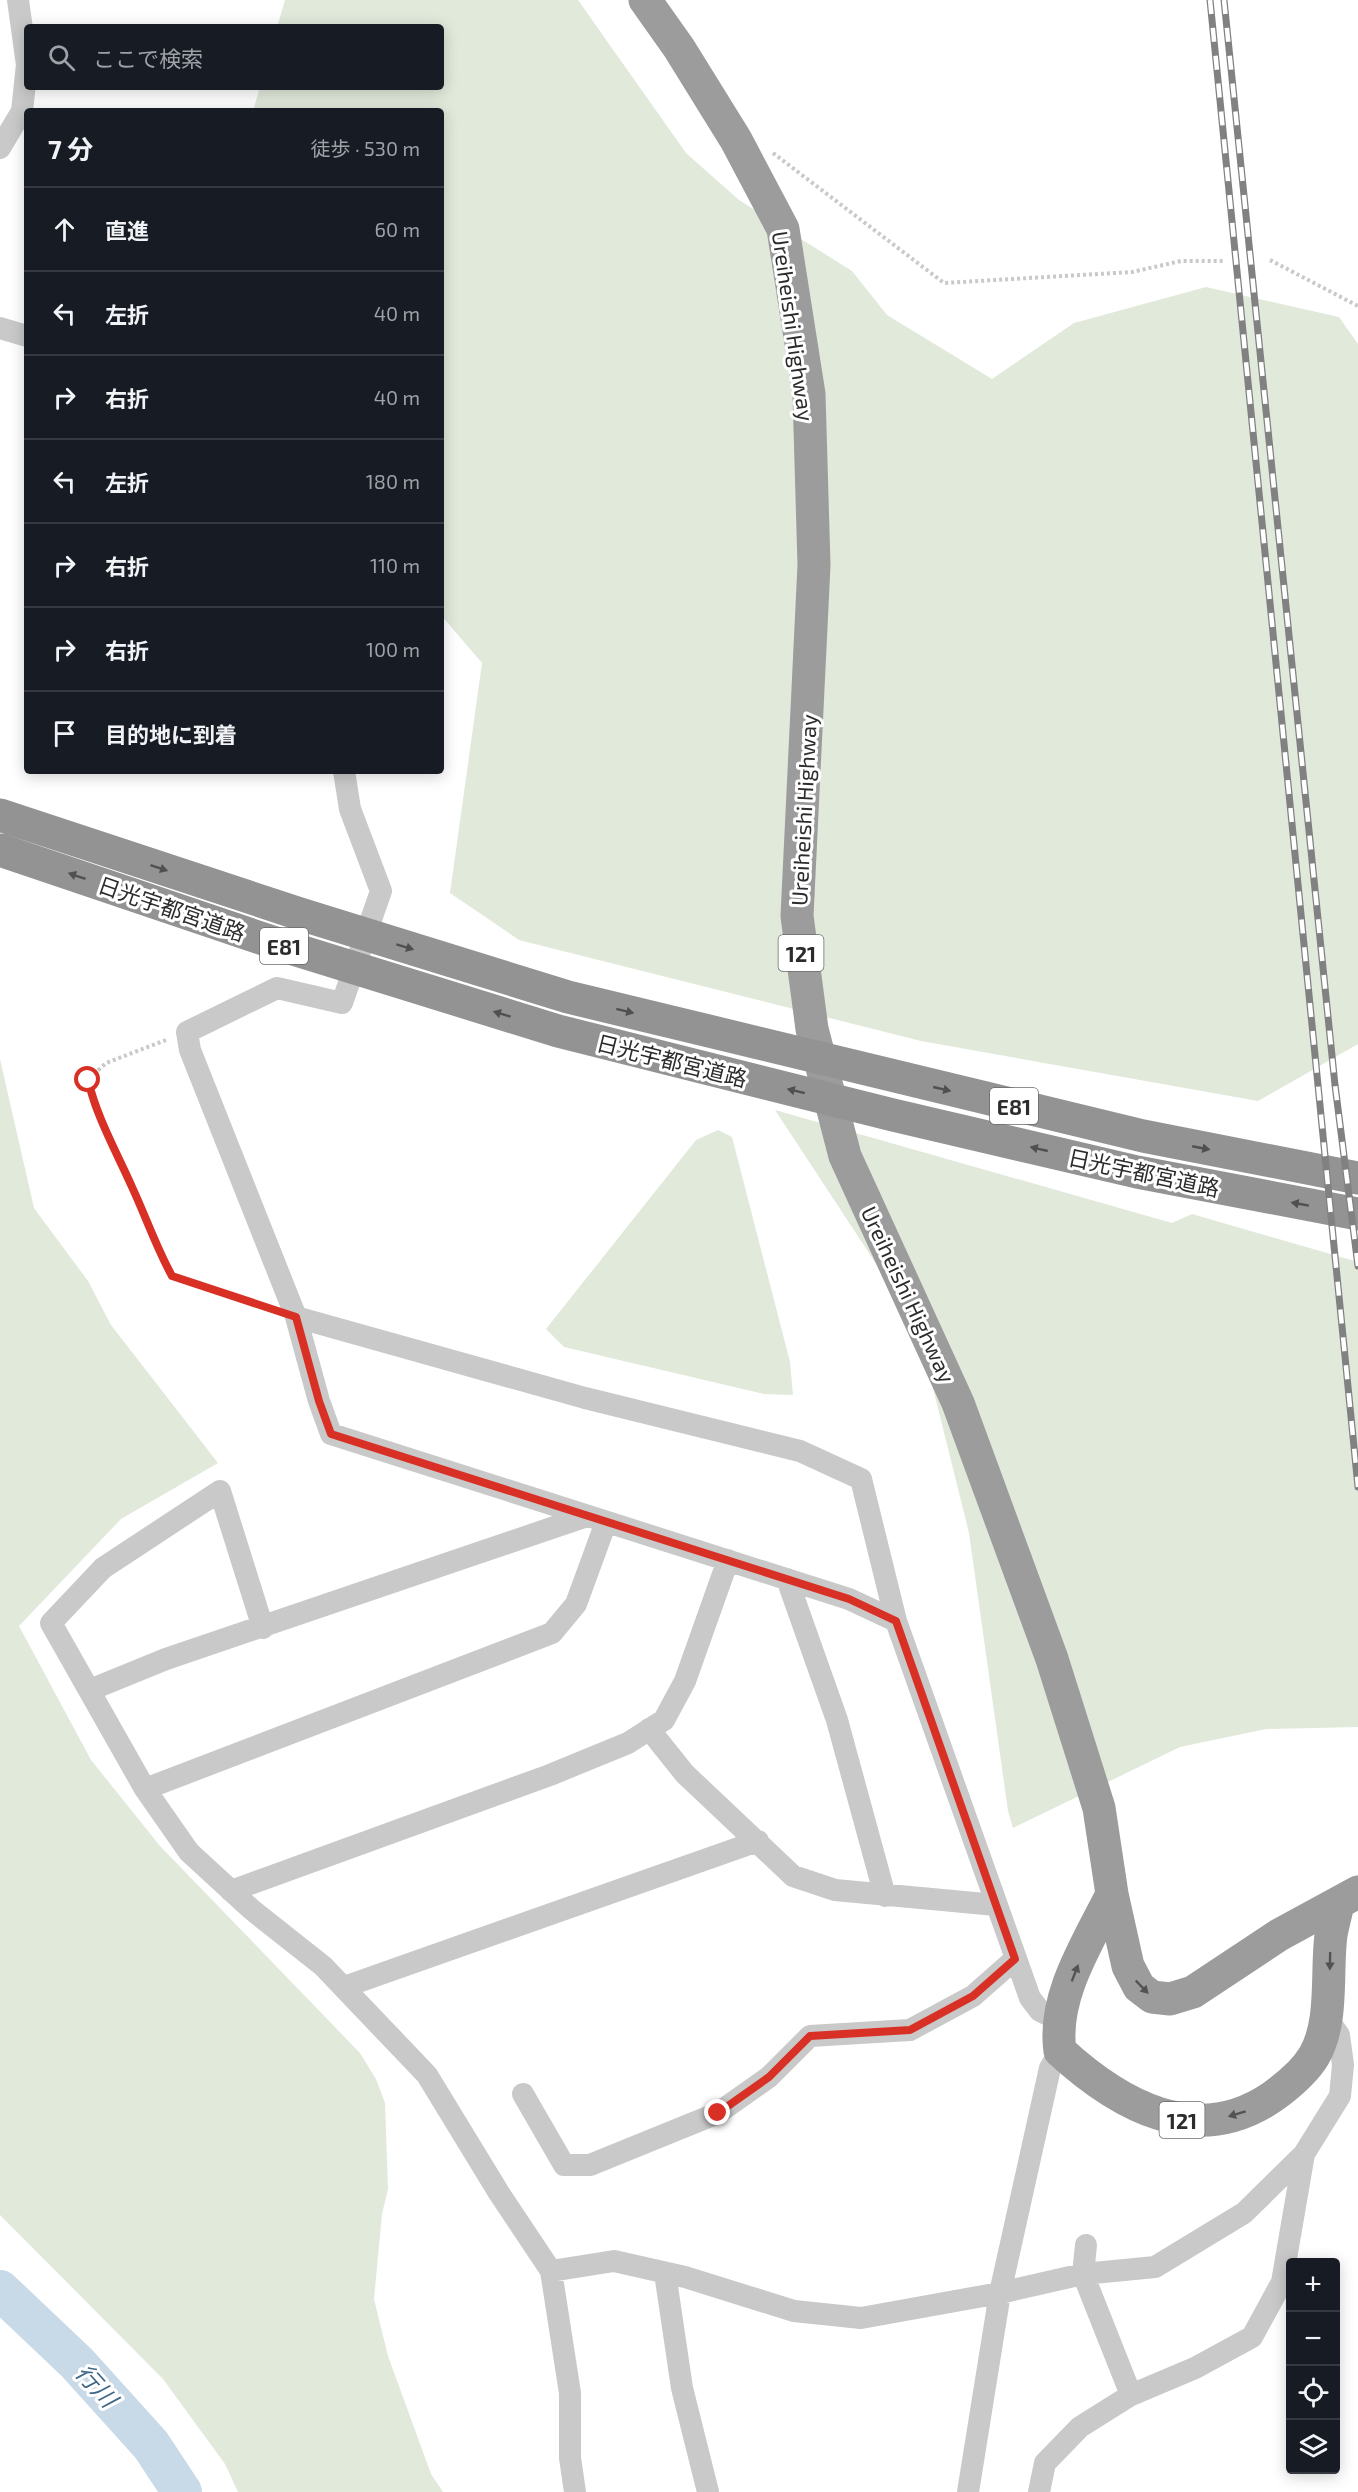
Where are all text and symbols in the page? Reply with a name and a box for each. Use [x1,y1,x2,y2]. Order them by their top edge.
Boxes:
search box [24,24,444,90]
icon: search [45,41,78,74]
text: ここで検索 [93,45,203,71]
text: 7 分 [48,133,93,164]
text: 徒歩 · 530 m [310,136,420,160]
icon: ahead [48,213,81,246]
text: 直進 [105,217,149,243]
text: 60 m [375,217,420,241]
street label: Ureiheishi Highway [768,229,820,423]
icon: left [48,297,81,330]
text: 左折 [105,301,149,327]
text: 40 m [374,301,420,325]
icon: right [48,381,81,414]
text: 右折 [105,385,149,411]
text: 40 m [374,385,420,409]
icon: left [48,465,81,498]
text: 左折 [105,469,149,495]
text: 180 m [366,469,420,493]
icon: right [48,549,81,582]
text: 右折 [105,553,149,579]
text: 110 m [370,553,420,577]
icon: right [48,633,81,666]
text: 右折 [105,637,149,663]
text: 100 m [366,637,420,661]
street label: Ureiheishi Highway [785,713,821,906]
icon: arrive [48,717,81,750]
text: 目的地に到着 [105,721,237,747]
one-way arrow [150,864,168,873]
one-way arrow [68,871,86,880]
street label: 日光宇都宮道路 [95,871,249,945]
road number: E81 [260,928,308,964]
road number: 121 [778,935,824,971]
one-way arrow [396,943,414,952]
one-way arrow [616,1007,634,1017]
one-way arrow [493,1009,511,1018]
street label: 日光宇都宮道路 [594,1029,750,1091]
route start [74,1066,100,1092]
one-way arrow [933,1084,952,1094]
one-way arrow [787,1086,805,1096]
road number: E81 [990,1088,1038,1124]
street label: 日光宇都宮道路 [1066,1143,1222,1201]
one-way arrow [1030,1144,1048,1154]
one-way arrow [1191,1144,1210,1153]
one-way arrow [1291,1199,1310,1208]
street label: Ureiheishi Highway [857,1202,961,1387]
one-way arrow [1326,1952,1335,1971]
one-way arrow [1070,1963,1080,1981]
one-way arrow [1135,1980,1149,1995]
route end [704,2099,730,2125]
road number: 121 [1160,2102,1204,2138]
one-way arrow [1228,2110,1246,2119]
map controls [1286,2258,1340,2474]
button: + [1286,2258,1340,2312]
button: − [1286,2312,1340,2366]
water label: 行川 [70,2357,126,2415]
button: locate [1286,2366,1340,2420]
button: layers [1286,2420,1340,2474]

